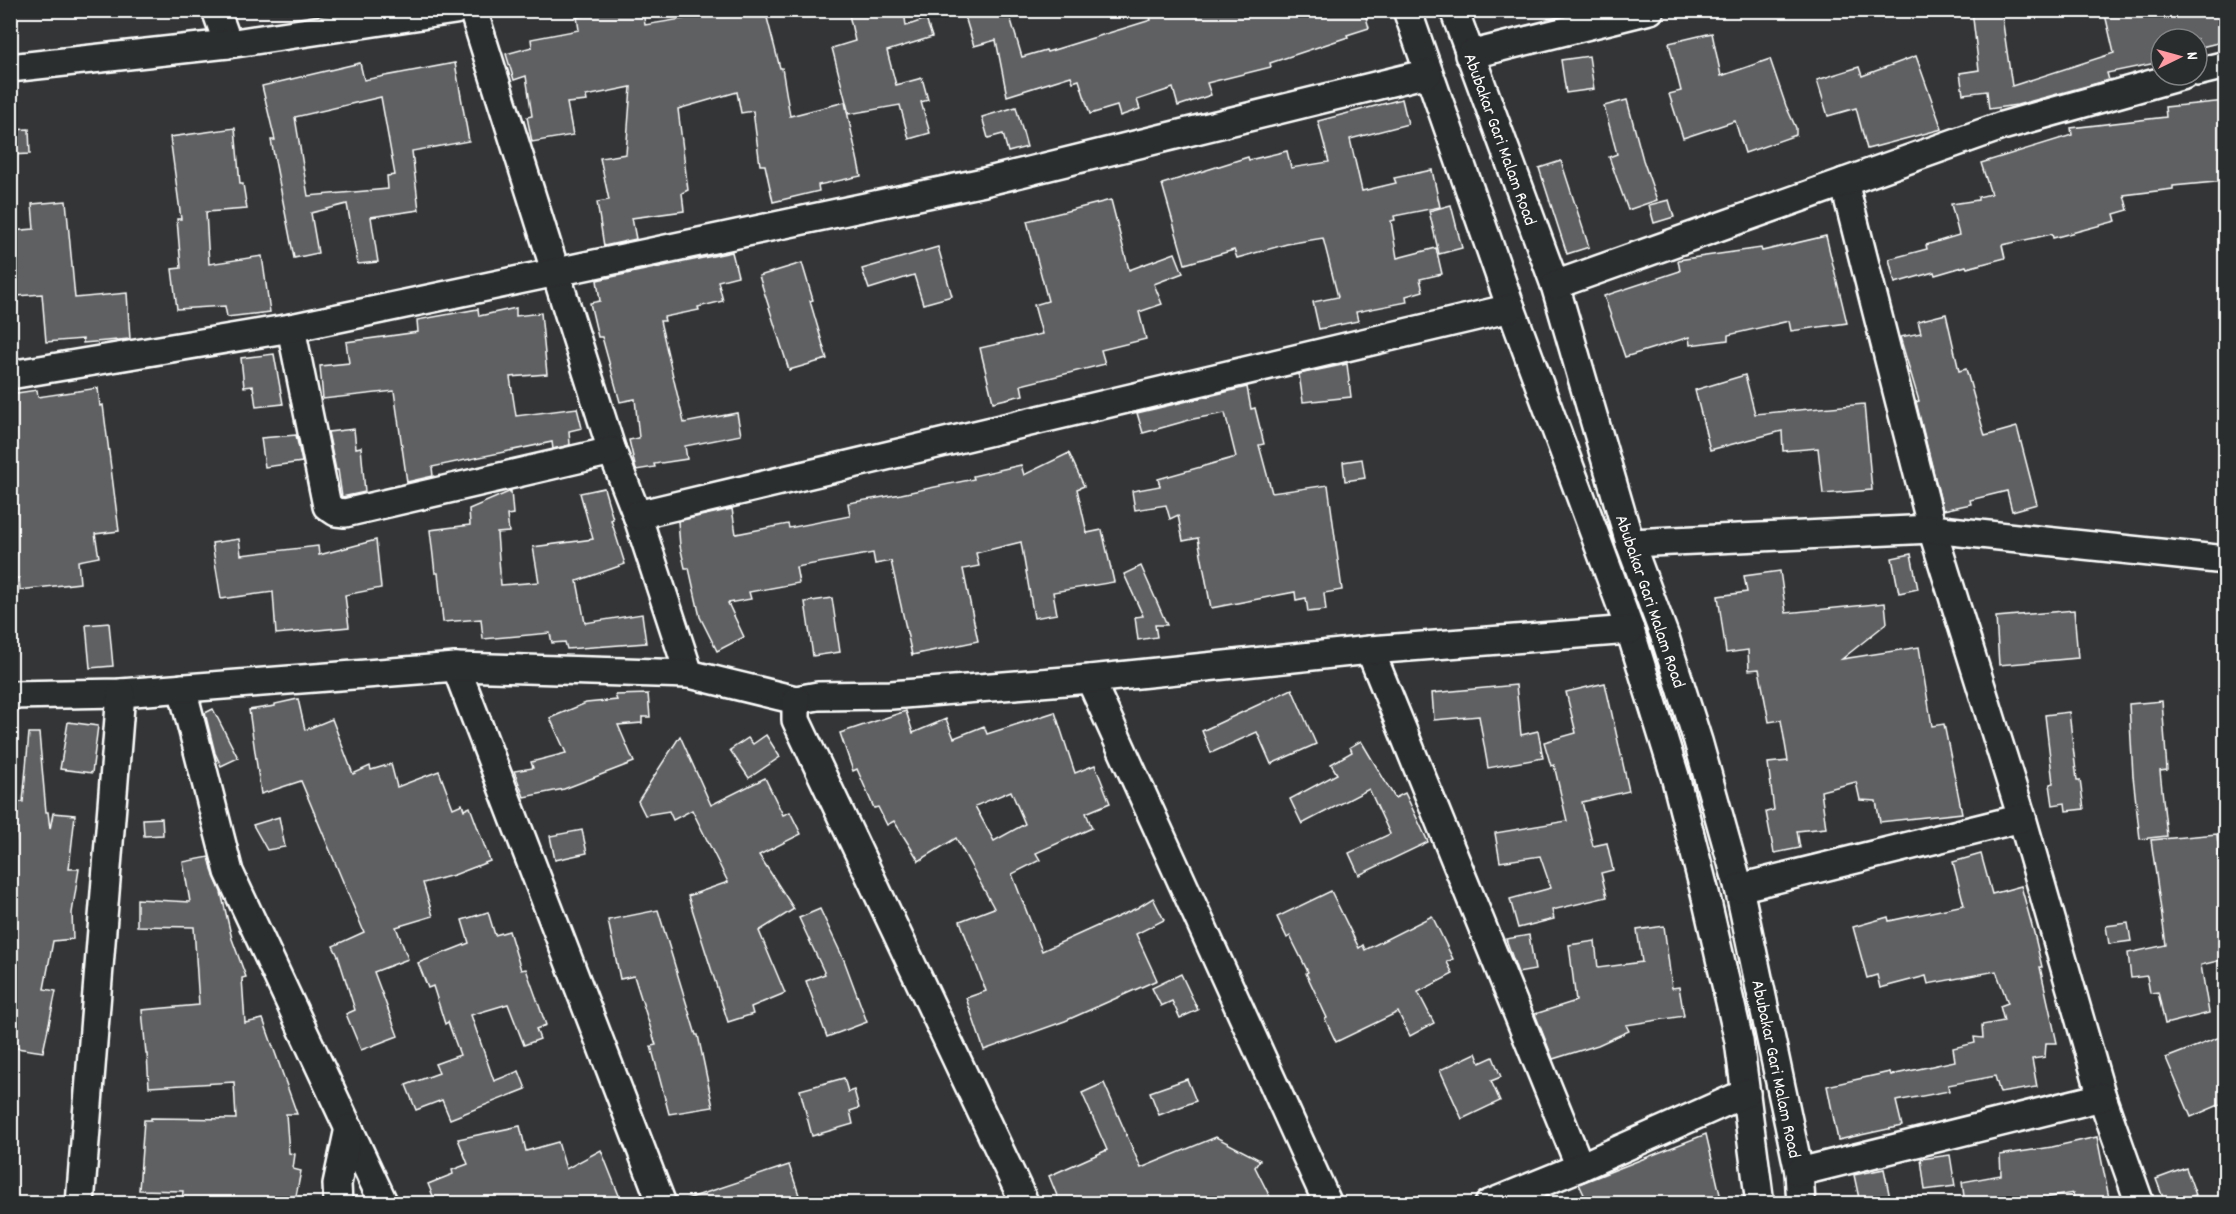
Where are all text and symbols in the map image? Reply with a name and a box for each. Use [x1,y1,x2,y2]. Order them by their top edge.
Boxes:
north arrow [2149,27,2209,87]
street label: Abubakar Gari Malam Road [1456,50,1541,230]
text: N [2180,51,2203,61]
street label: Abubakar Gari Malam Road [1607,512,1690,692]
street label: Abubakar Gari Malam Road [1743,978,1806,1161]

